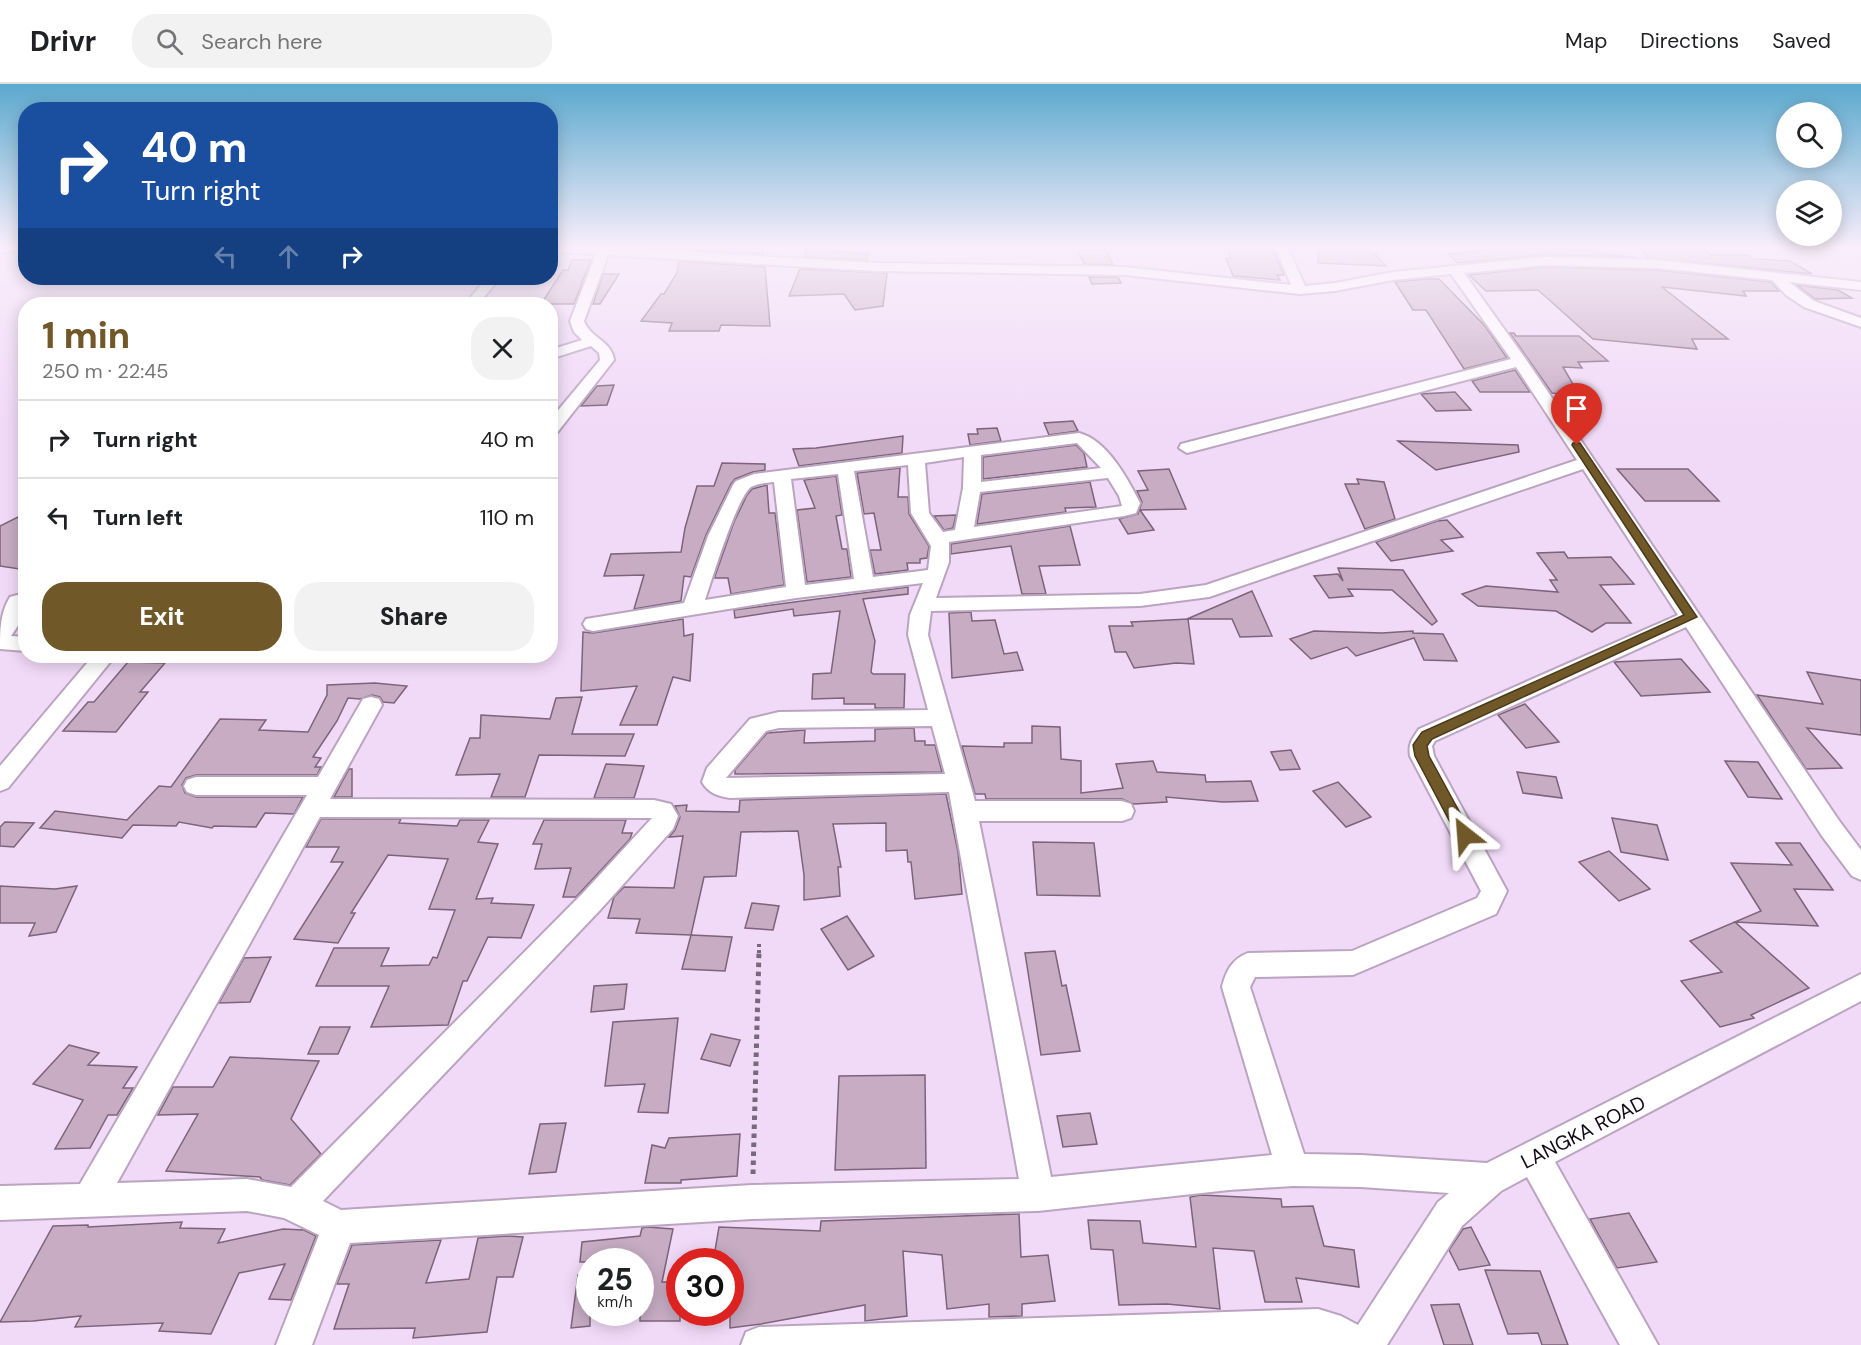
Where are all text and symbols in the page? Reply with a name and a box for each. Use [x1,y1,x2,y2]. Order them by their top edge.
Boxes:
search box [132,14,552,68]
text: Drivr [30,23,96,60]
icon: search [153,25,186,58]
text: Search here [201,27,323,56]
text: Map [1565,27,1607,55]
text: Directions [1640,27,1739,55]
text: Saved [1772,27,1831,55]
map controls [1776,102,1842,246]
button: search [1776,102,1842,168]
text: 40 m [141,120,247,175]
icon: right [42,126,120,204]
text: Turn right [141,173,261,208]
button: layers [1776,180,1842,246]
icon: left [209,240,242,273]
icon: ahead [272,240,305,273]
icon: right [335,240,368,273]
text: 1 min [42,312,130,359]
button: close [471,317,534,380]
text: 250 m · 22:45 [42,358,169,384]
pin [1551,383,1602,445]
icon: arrive [1560,392,1593,425]
icon: right [42,423,75,456]
text: Turn right [93,425,198,454]
text: 40 m [480,425,534,454]
icon: left [42,501,75,534]
text: Turn left [93,503,183,532]
text: 110 m [480,503,534,532]
button: Exit [42,582,282,651]
button: Share [294,582,534,651]
position arrow [1433,803,1497,867]
street label: LANGKA ROAD [1516,1089,1650,1175]
speed limit sign: 30 [666,1248,744,1326]
text: 25 [597,1260,633,1299]
text: km/h [597,1292,633,1312]

